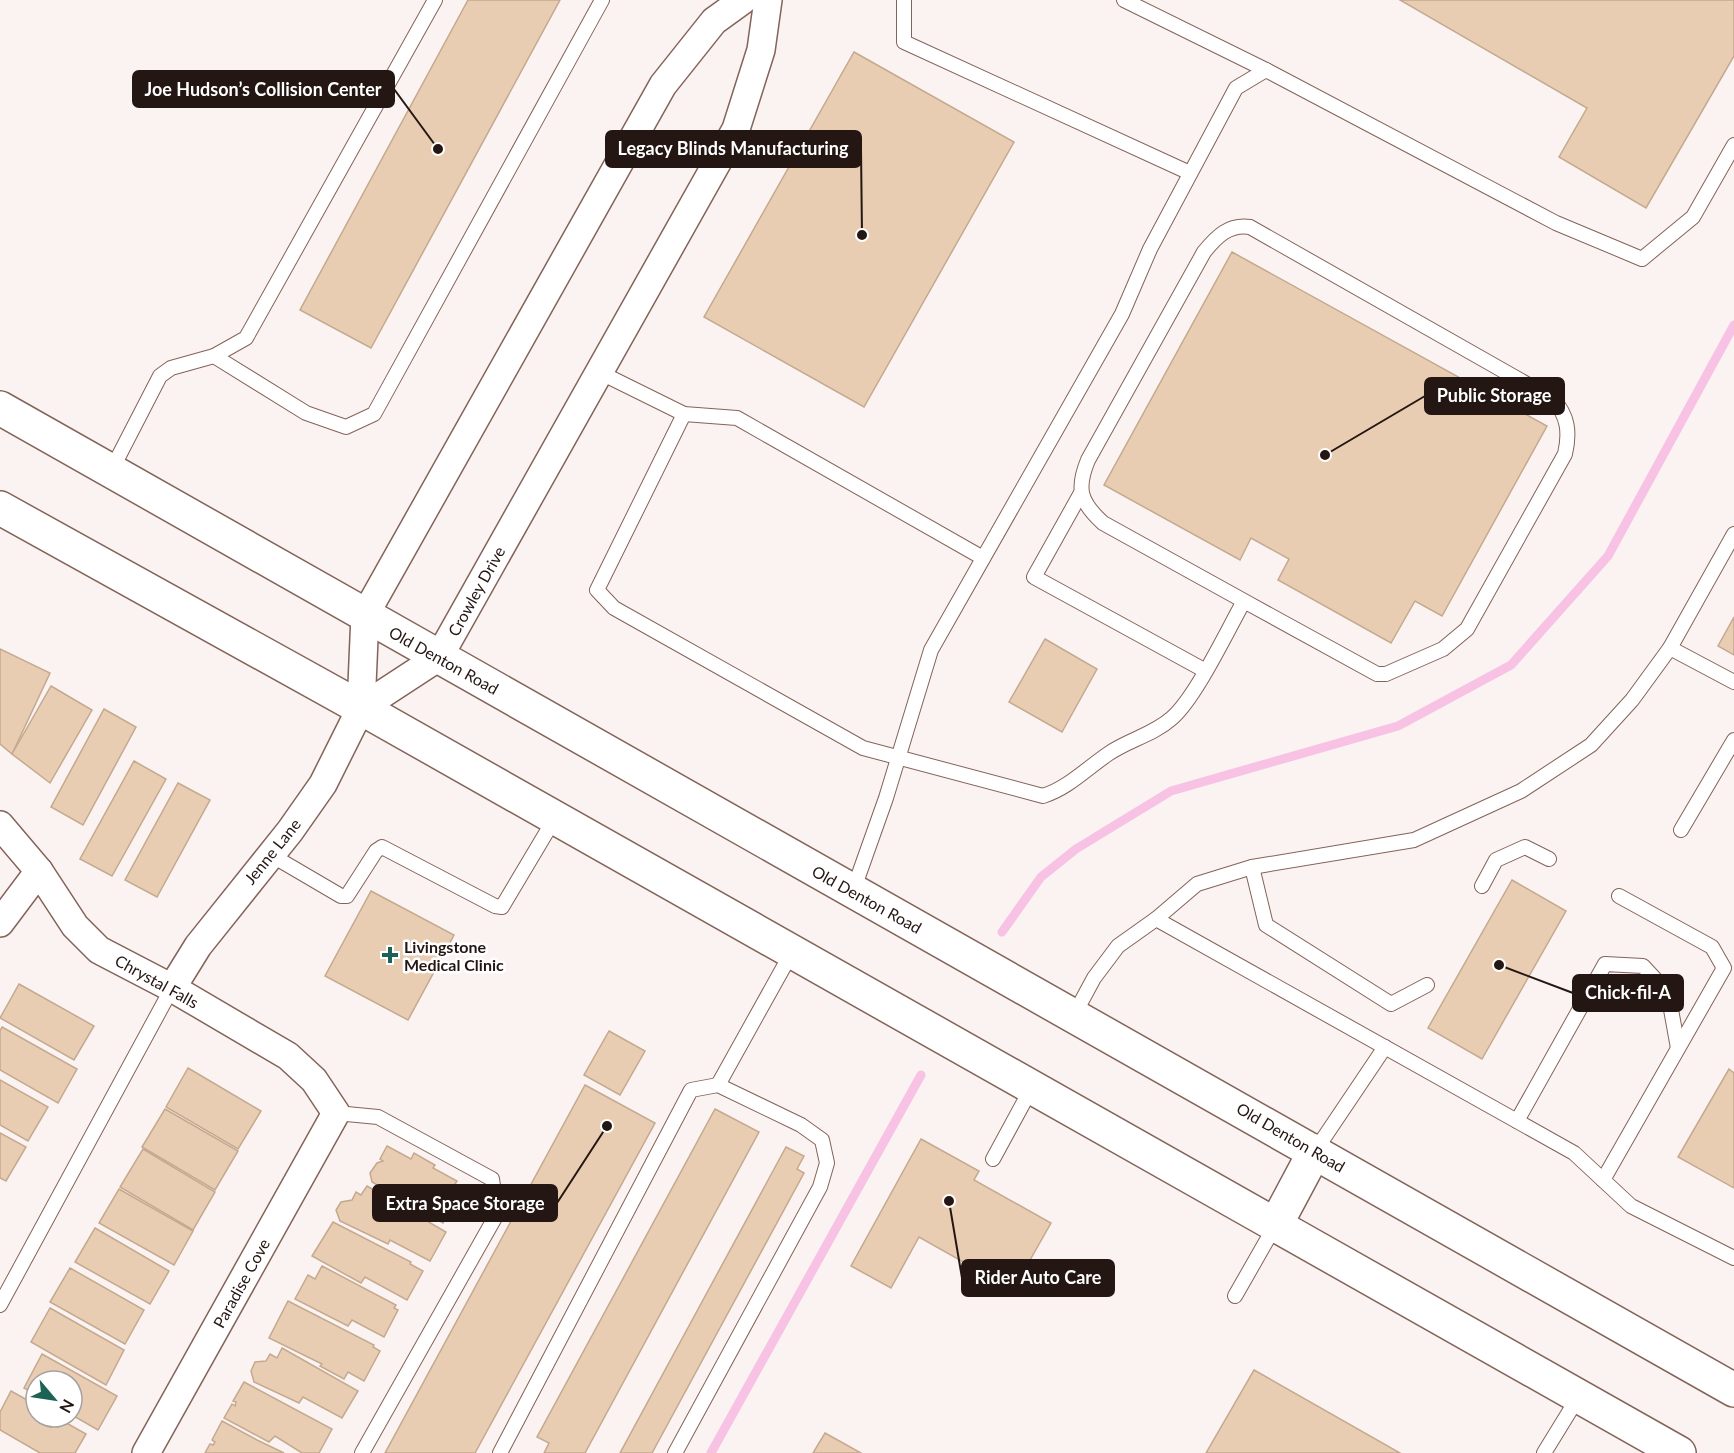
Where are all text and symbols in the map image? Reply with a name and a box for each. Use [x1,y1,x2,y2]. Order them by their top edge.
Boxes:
callout: Joe Hudson’s Collision Center [133,71,394,107]
text: Joe Hudson’s Collision Center [144,78,382,100]
callout: Legacy Blinds Manufacturing [606,131,861,167]
text: Legacy Blinds Manufacturing [618,137,849,159]
callout: Public Storage [1425,378,1564,414]
text: Public Storage [1437,384,1552,406]
street label: Crowley Drive [444,543,508,639]
street label: Old Denton Road [386,622,502,698]
street label: Jenne Lane [240,814,304,888]
street label: Old Denton Road [809,861,925,937]
place label: Livingstone Medical Clinic [404,937,504,974]
marker: Livingstone Medical Clinic [381,946,399,964]
street label: Chrystal Falls [112,950,202,1012]
callout: Chick-fil-A [1573,975,1683,1011]
text: Chick-fil-A [1585,981,1671,1003]
street label: Old Denton Road [1233,1098,1349,1176]
callout: Extra Space Storage [373,1185,557,1221]
text: Extra Space Storage [385,1192,545,1214]
street label: Paradise Cove [209,1235,273,1331]
callout: Rider Auto Care [962,1260,1114,1296]
text: Rider Auto Care [975,1266,1102,1288]
north arrow [24,1369,84,1429]
text: N [56,1397,79,1417]

